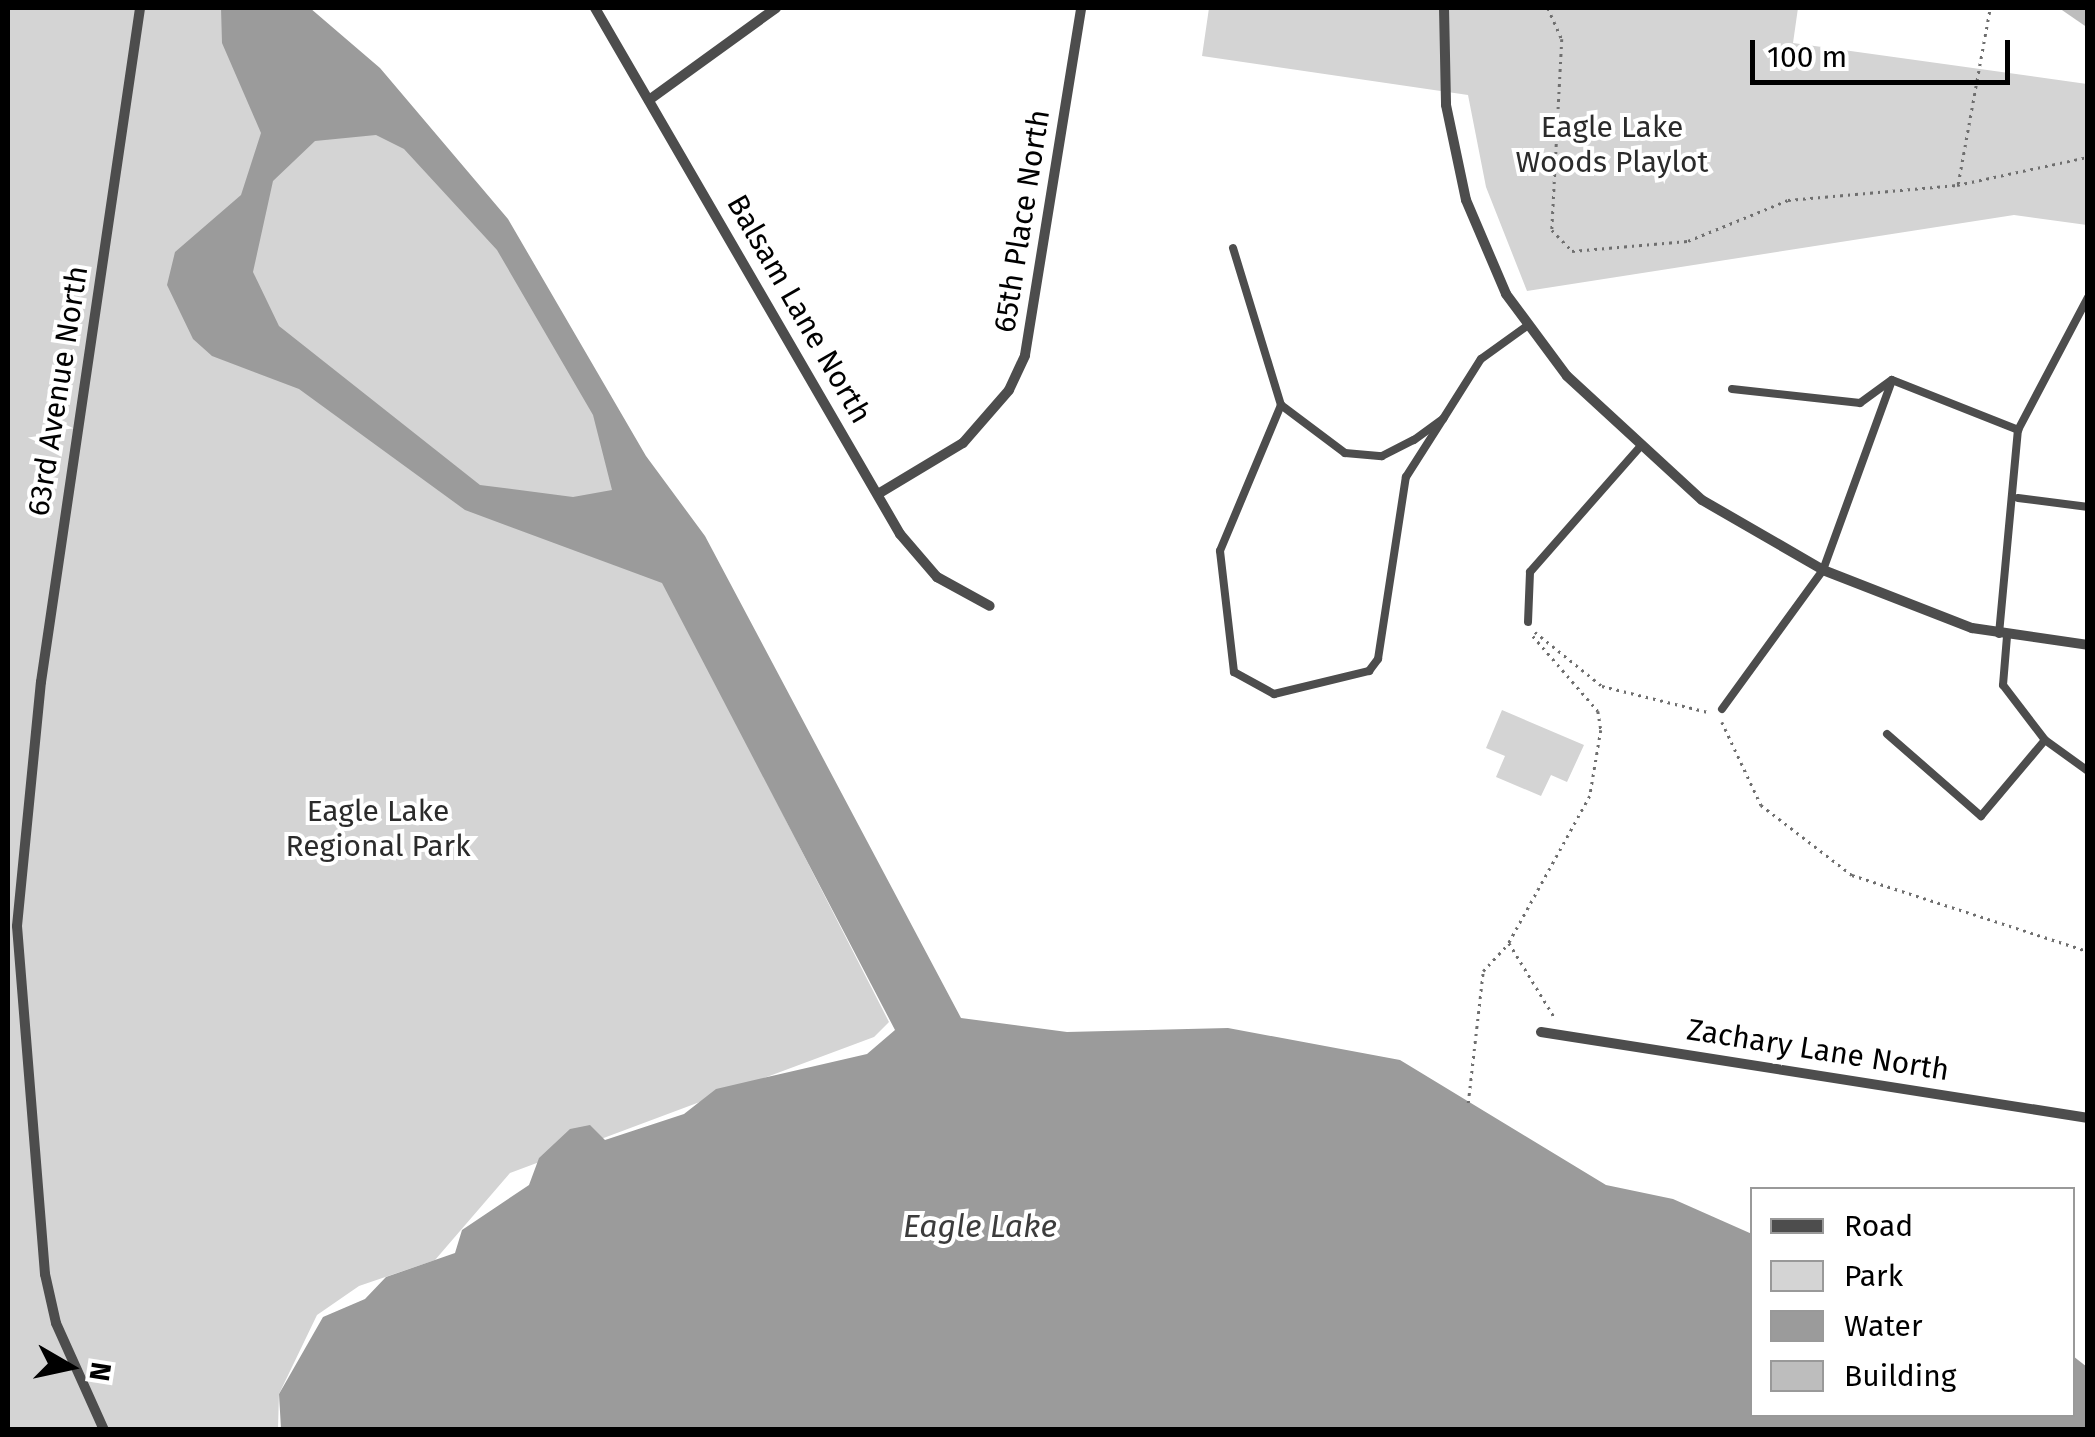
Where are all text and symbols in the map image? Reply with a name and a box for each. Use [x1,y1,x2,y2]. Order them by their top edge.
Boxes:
scale bar [1755,20,2015,82]
text: 100 m [1767,39,1847,75]
street label: 65th Place North [987,107,1057,335]
park label: Eagle Lake Woods Playlot [1516,109,1708,180]
street label: Balsam Lane North [719,188,879,430]
street label: 63rd Avenue North [20,263,96,519]
park label: Eagle Lake Regional Park [285,793,471,864]
street label: Zachary Lane North [1684,1012,1952,1088]
legend [1750,1187,2075,1417]
water label: Eagle Lake [903,1207,1057,1245]
text: Road [1844,1208,1913,1244]
text: Park [1844,1258,1903,1294]
text: Water [1844,1308,1923,1344]
north arrow [20,1317,120,1417]
text: Building [1844,1358,1956,1394]
text: N [82,1360,118,1384]

